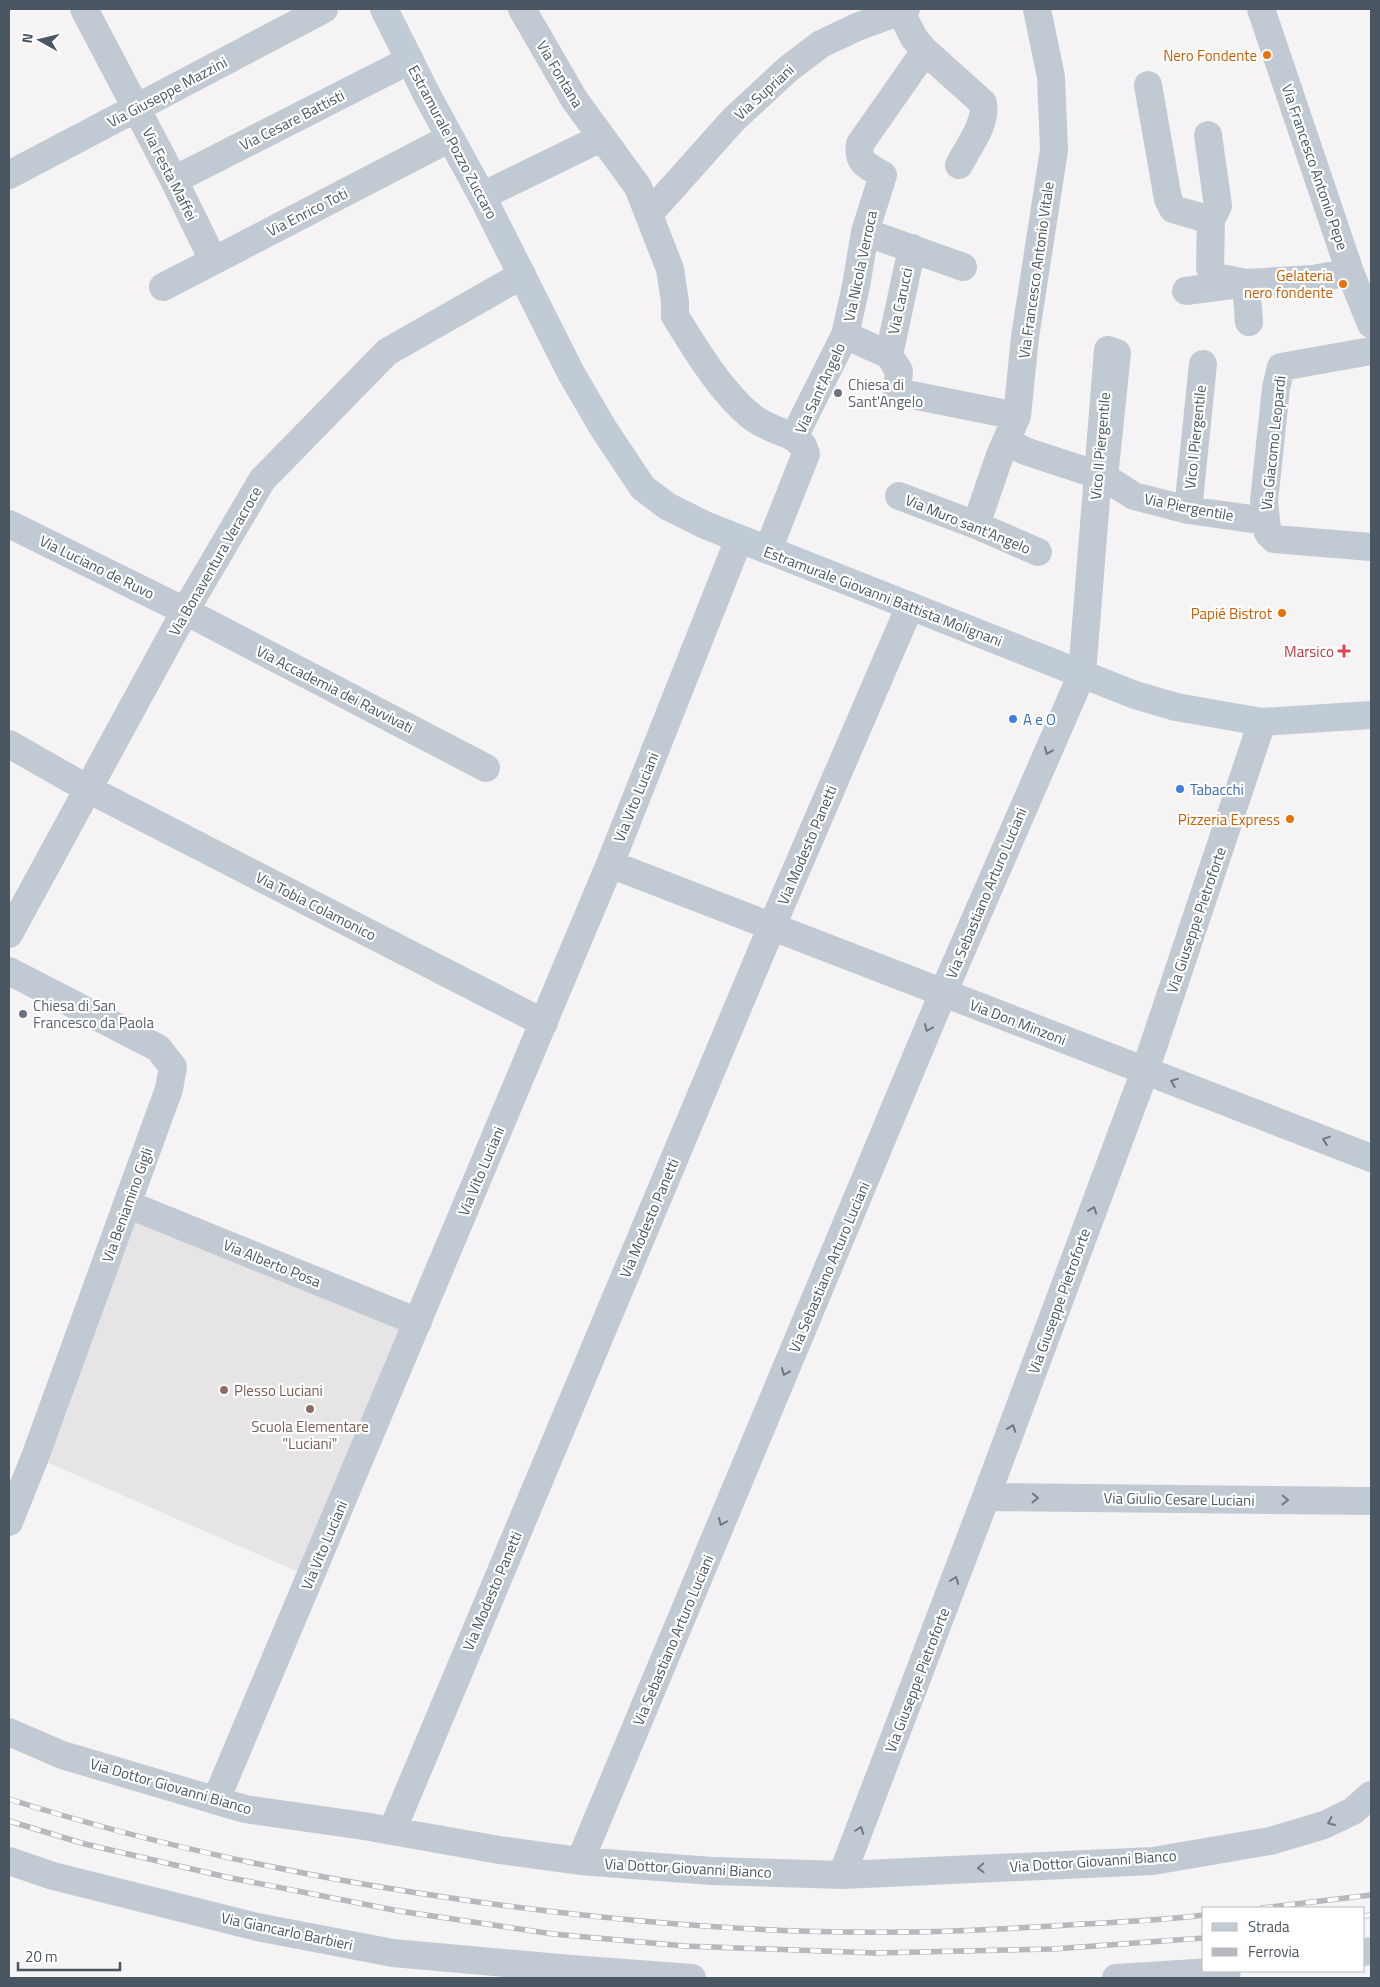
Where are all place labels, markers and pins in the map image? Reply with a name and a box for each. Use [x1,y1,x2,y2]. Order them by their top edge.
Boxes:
place label: Nero Fondente [1163,44,1257,67]
marker: Nero Fondente [1261,49,1273,61]
place label: Gelateria nero fondente [1244,264,1333,304]
marker: Gelateria nero fondente [1337,278,1349,290]
place label: Chiesa di Sant'Angelo [848,373,923,413]
marker: Chiesa di Sant'Angelo [832,387,844,399]
place label: Papié Bistrot [1191,602,1273,625]
marker: Papié Bistrot [1276,607,1288,619]
place label: Marsico [1284,640,1334,663]
marker: Marsico [1338,645,1350,657]
place label: A e O [1023,708,1056,731]
marker: A e O [1007,713,1019,725]
place label: Tabacchi [1190,778,1244,801]
marker: Tabacchi [1174,783,1186,795]
place label: Pizzeria Express [1178,808,1280,831]
marker: Pizzeria Express [1284,813,1296,825]
place label: Chiesa di San Francesco da Paola [33,994,154,1034]
marker: Chiesa di San Francesco da Paola [17,1008,29,1020]
place label: Plesso Luciani [234,1379,323,1402]
marker: Plesso Luciani [218,1384,230,1396]
marker: Scuola Elementare "Luciani" [304,1403,316,1415]
place label: Scuola Elementare "Luciani" [251,1415,369,1455]

